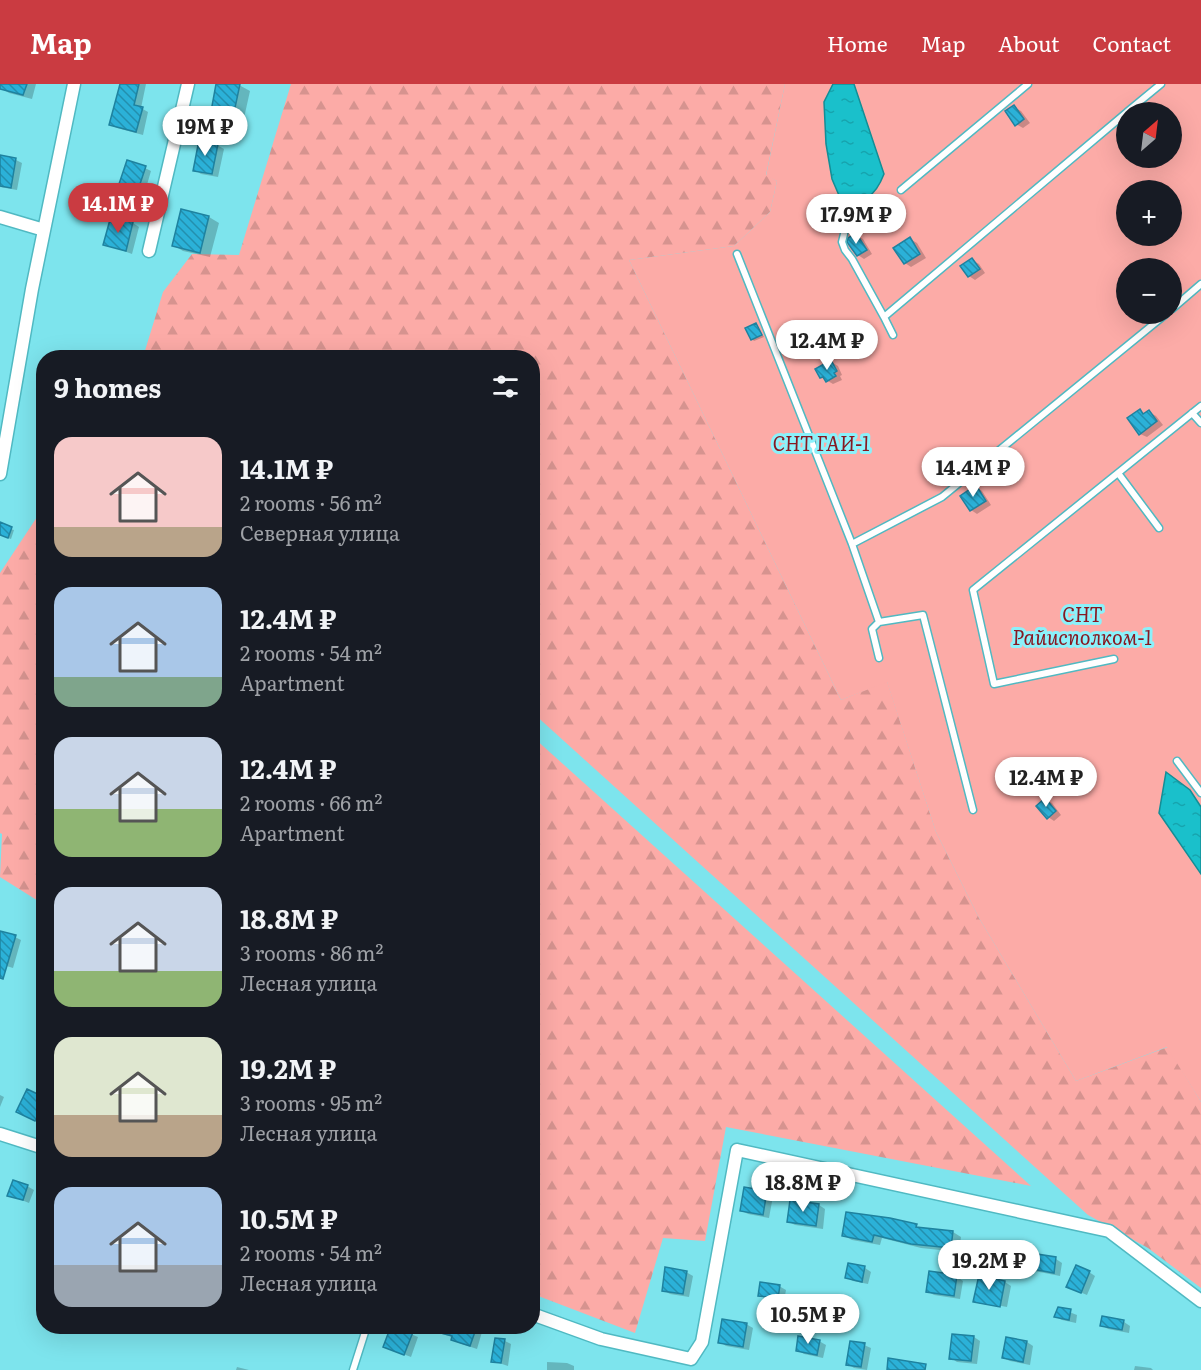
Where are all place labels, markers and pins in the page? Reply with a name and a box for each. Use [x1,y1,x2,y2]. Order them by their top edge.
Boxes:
pin: 19M ₽ [163,106,247,157]
pin: 14.1M ₽ [63,183,173,234]
pin: 17.9M ₽ [801,194,911,245]
pin: 12.4M ₽ [772,320,882,371]
pin: 14.4M ₽ [918,447,1028,498]
pin: 12.4M ₽ [991,757,1101,808]
pin: 18.8M ₽ [748,1162,858,1213]
pin: 19.2M ₽ [934,1240,1044,1291]
pin: 10.5M ₽ [753,1294,863,1345]

